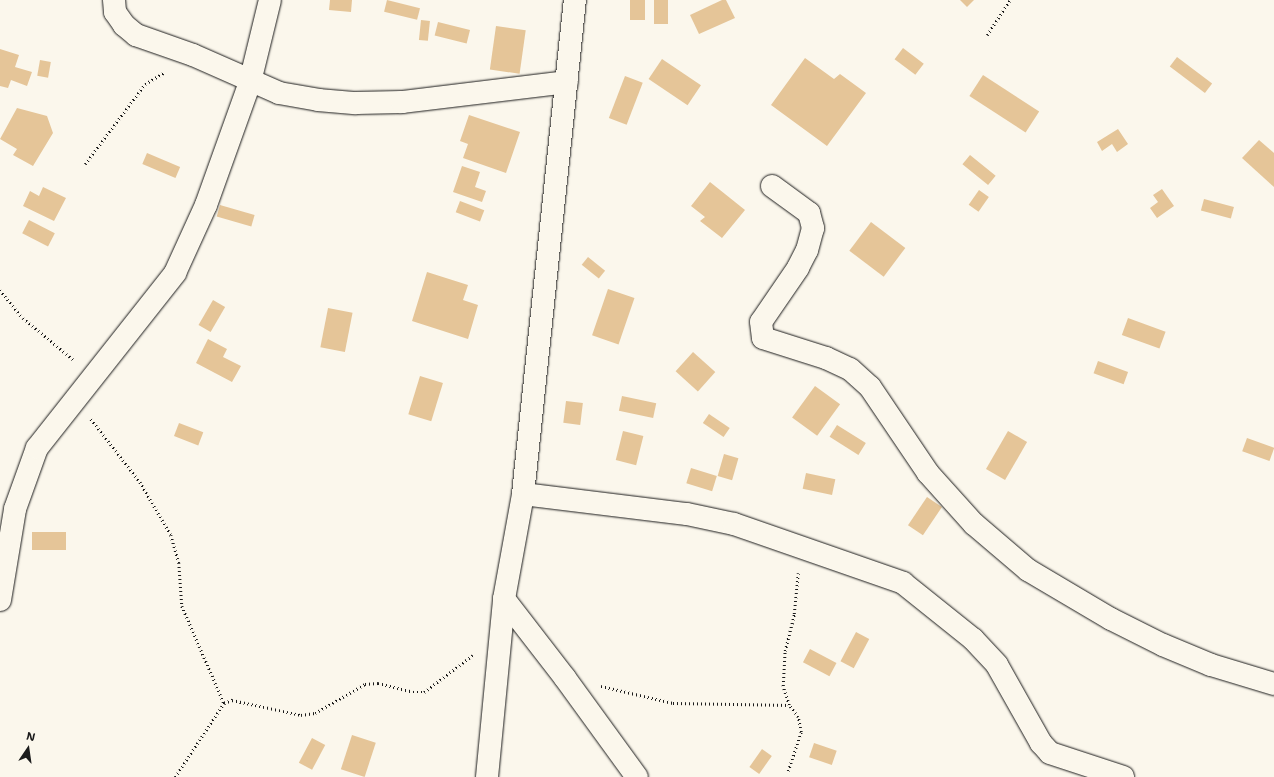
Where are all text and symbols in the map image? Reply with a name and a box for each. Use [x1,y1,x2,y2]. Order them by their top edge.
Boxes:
north arrow [8,729,48,769]
text: N [25,729,37,745]

